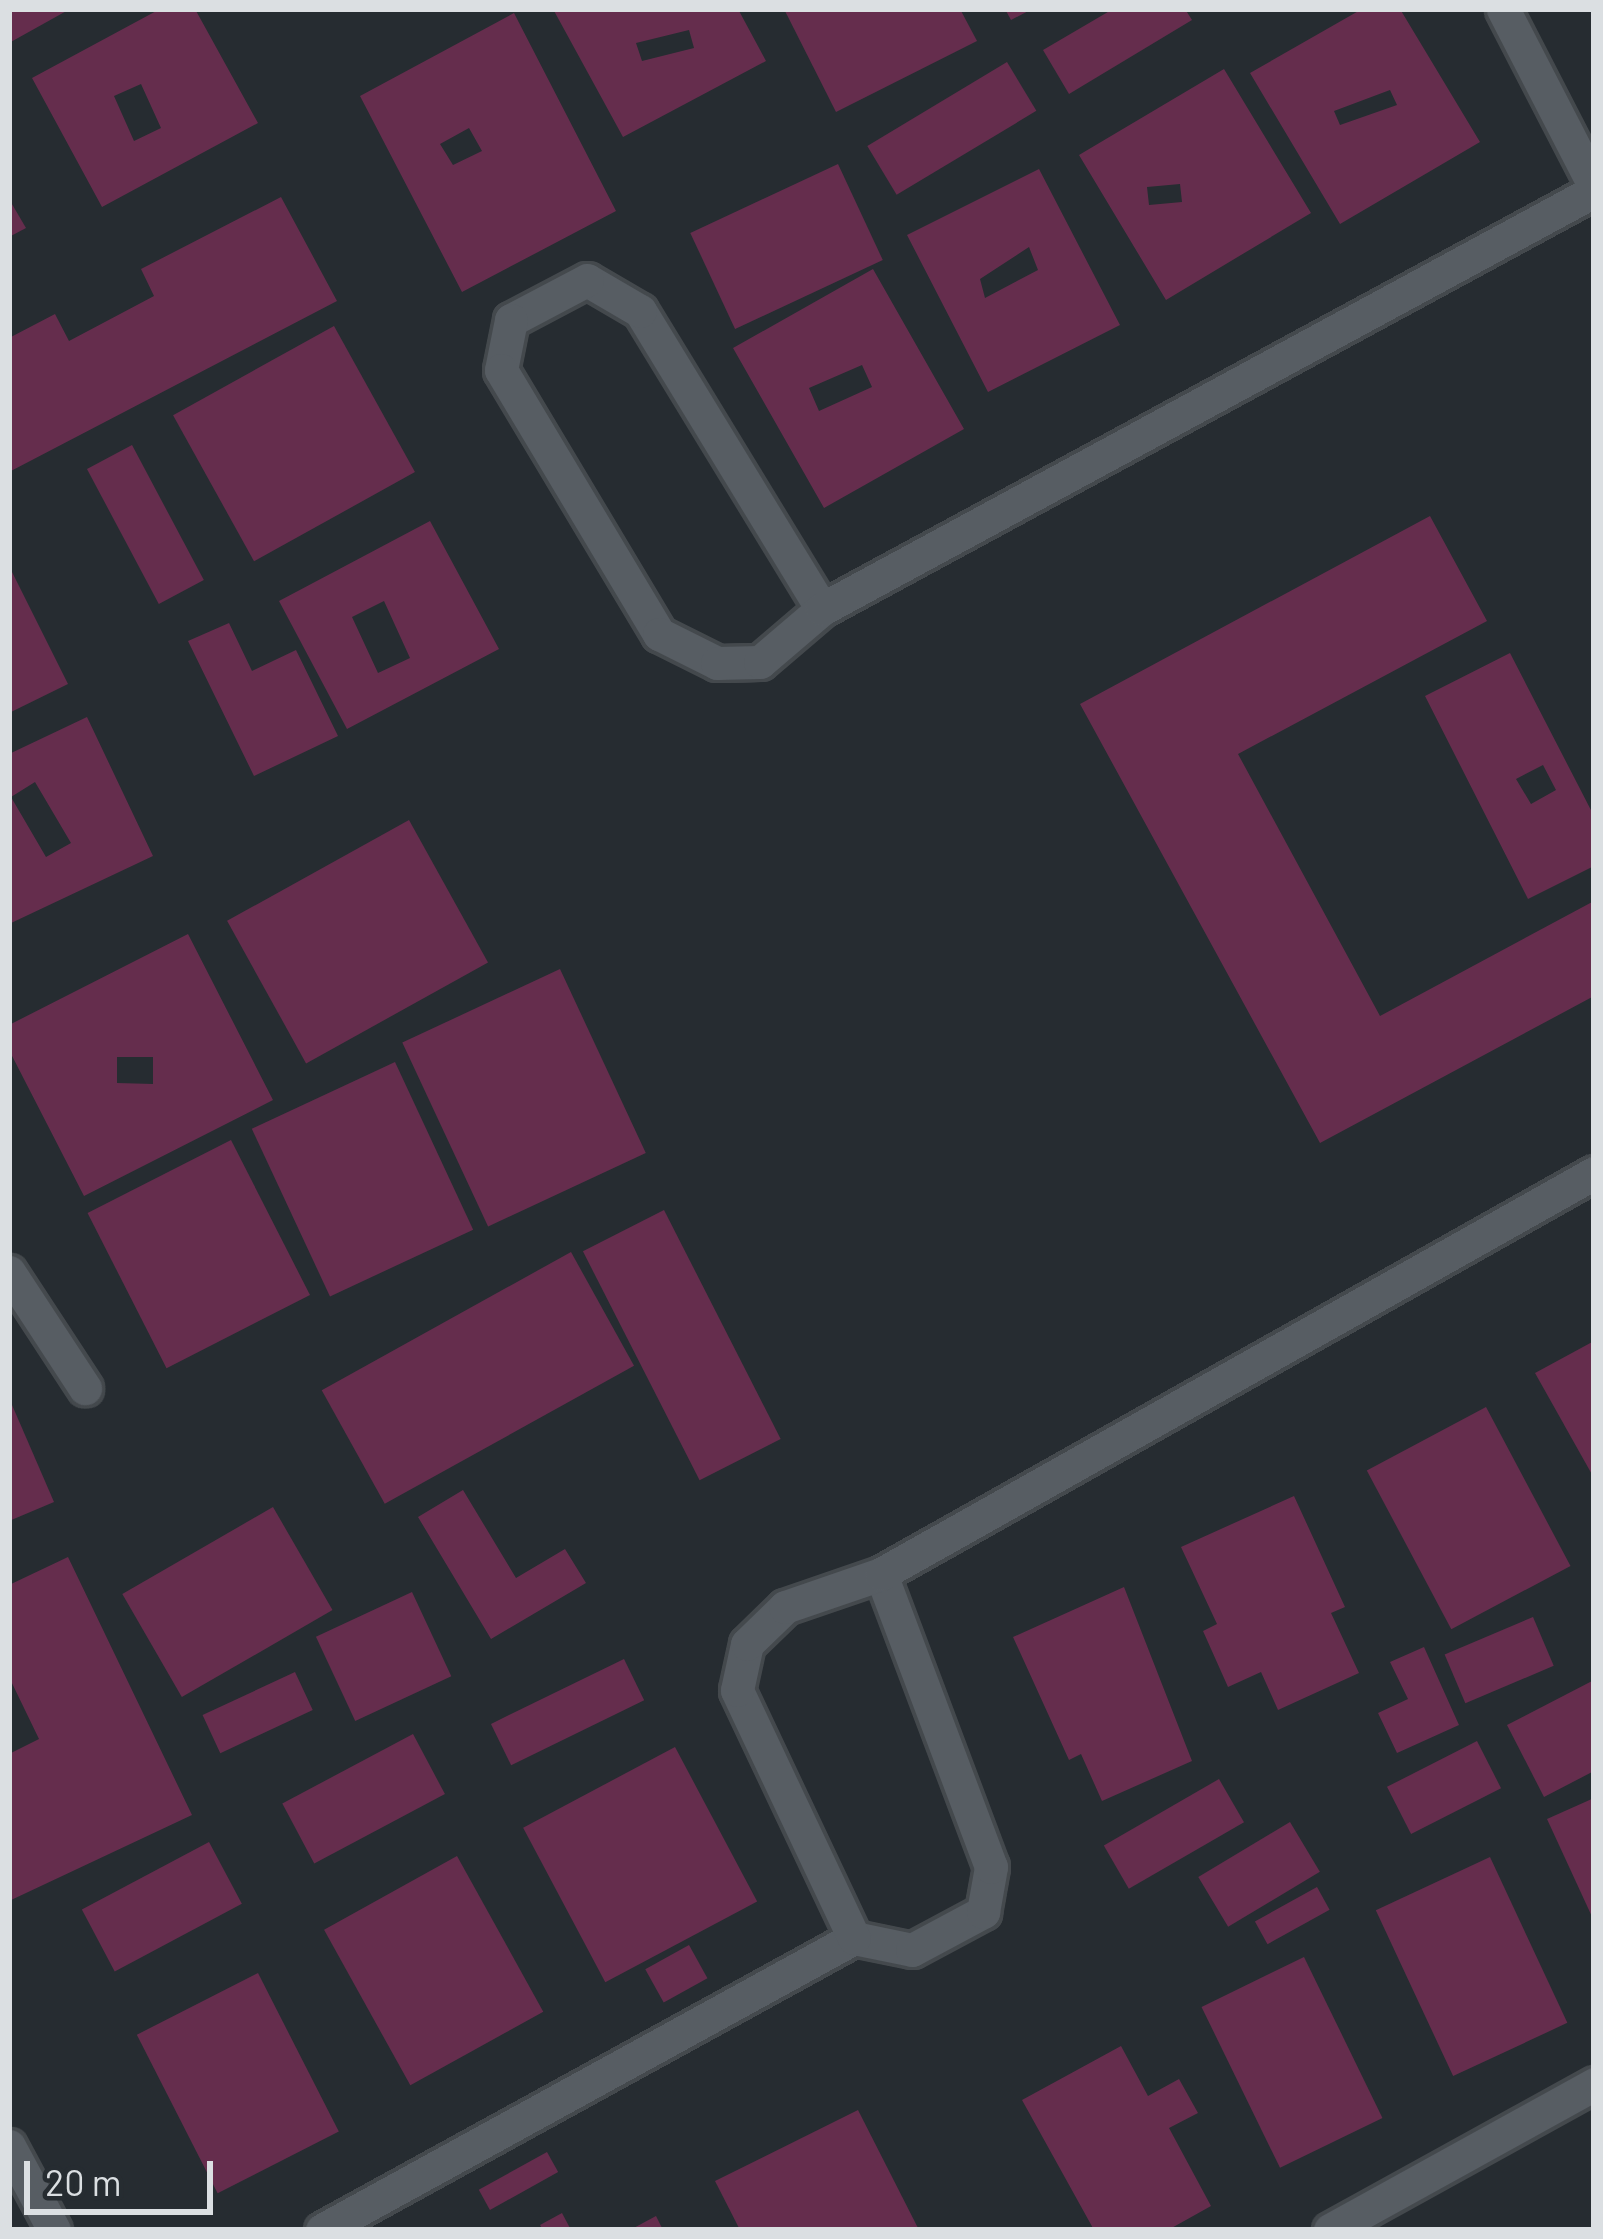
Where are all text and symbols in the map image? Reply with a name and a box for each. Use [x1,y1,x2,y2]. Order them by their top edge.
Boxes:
scale bar [30,2137,219,2211]
text: 20 m [45,2160,122,2203]

